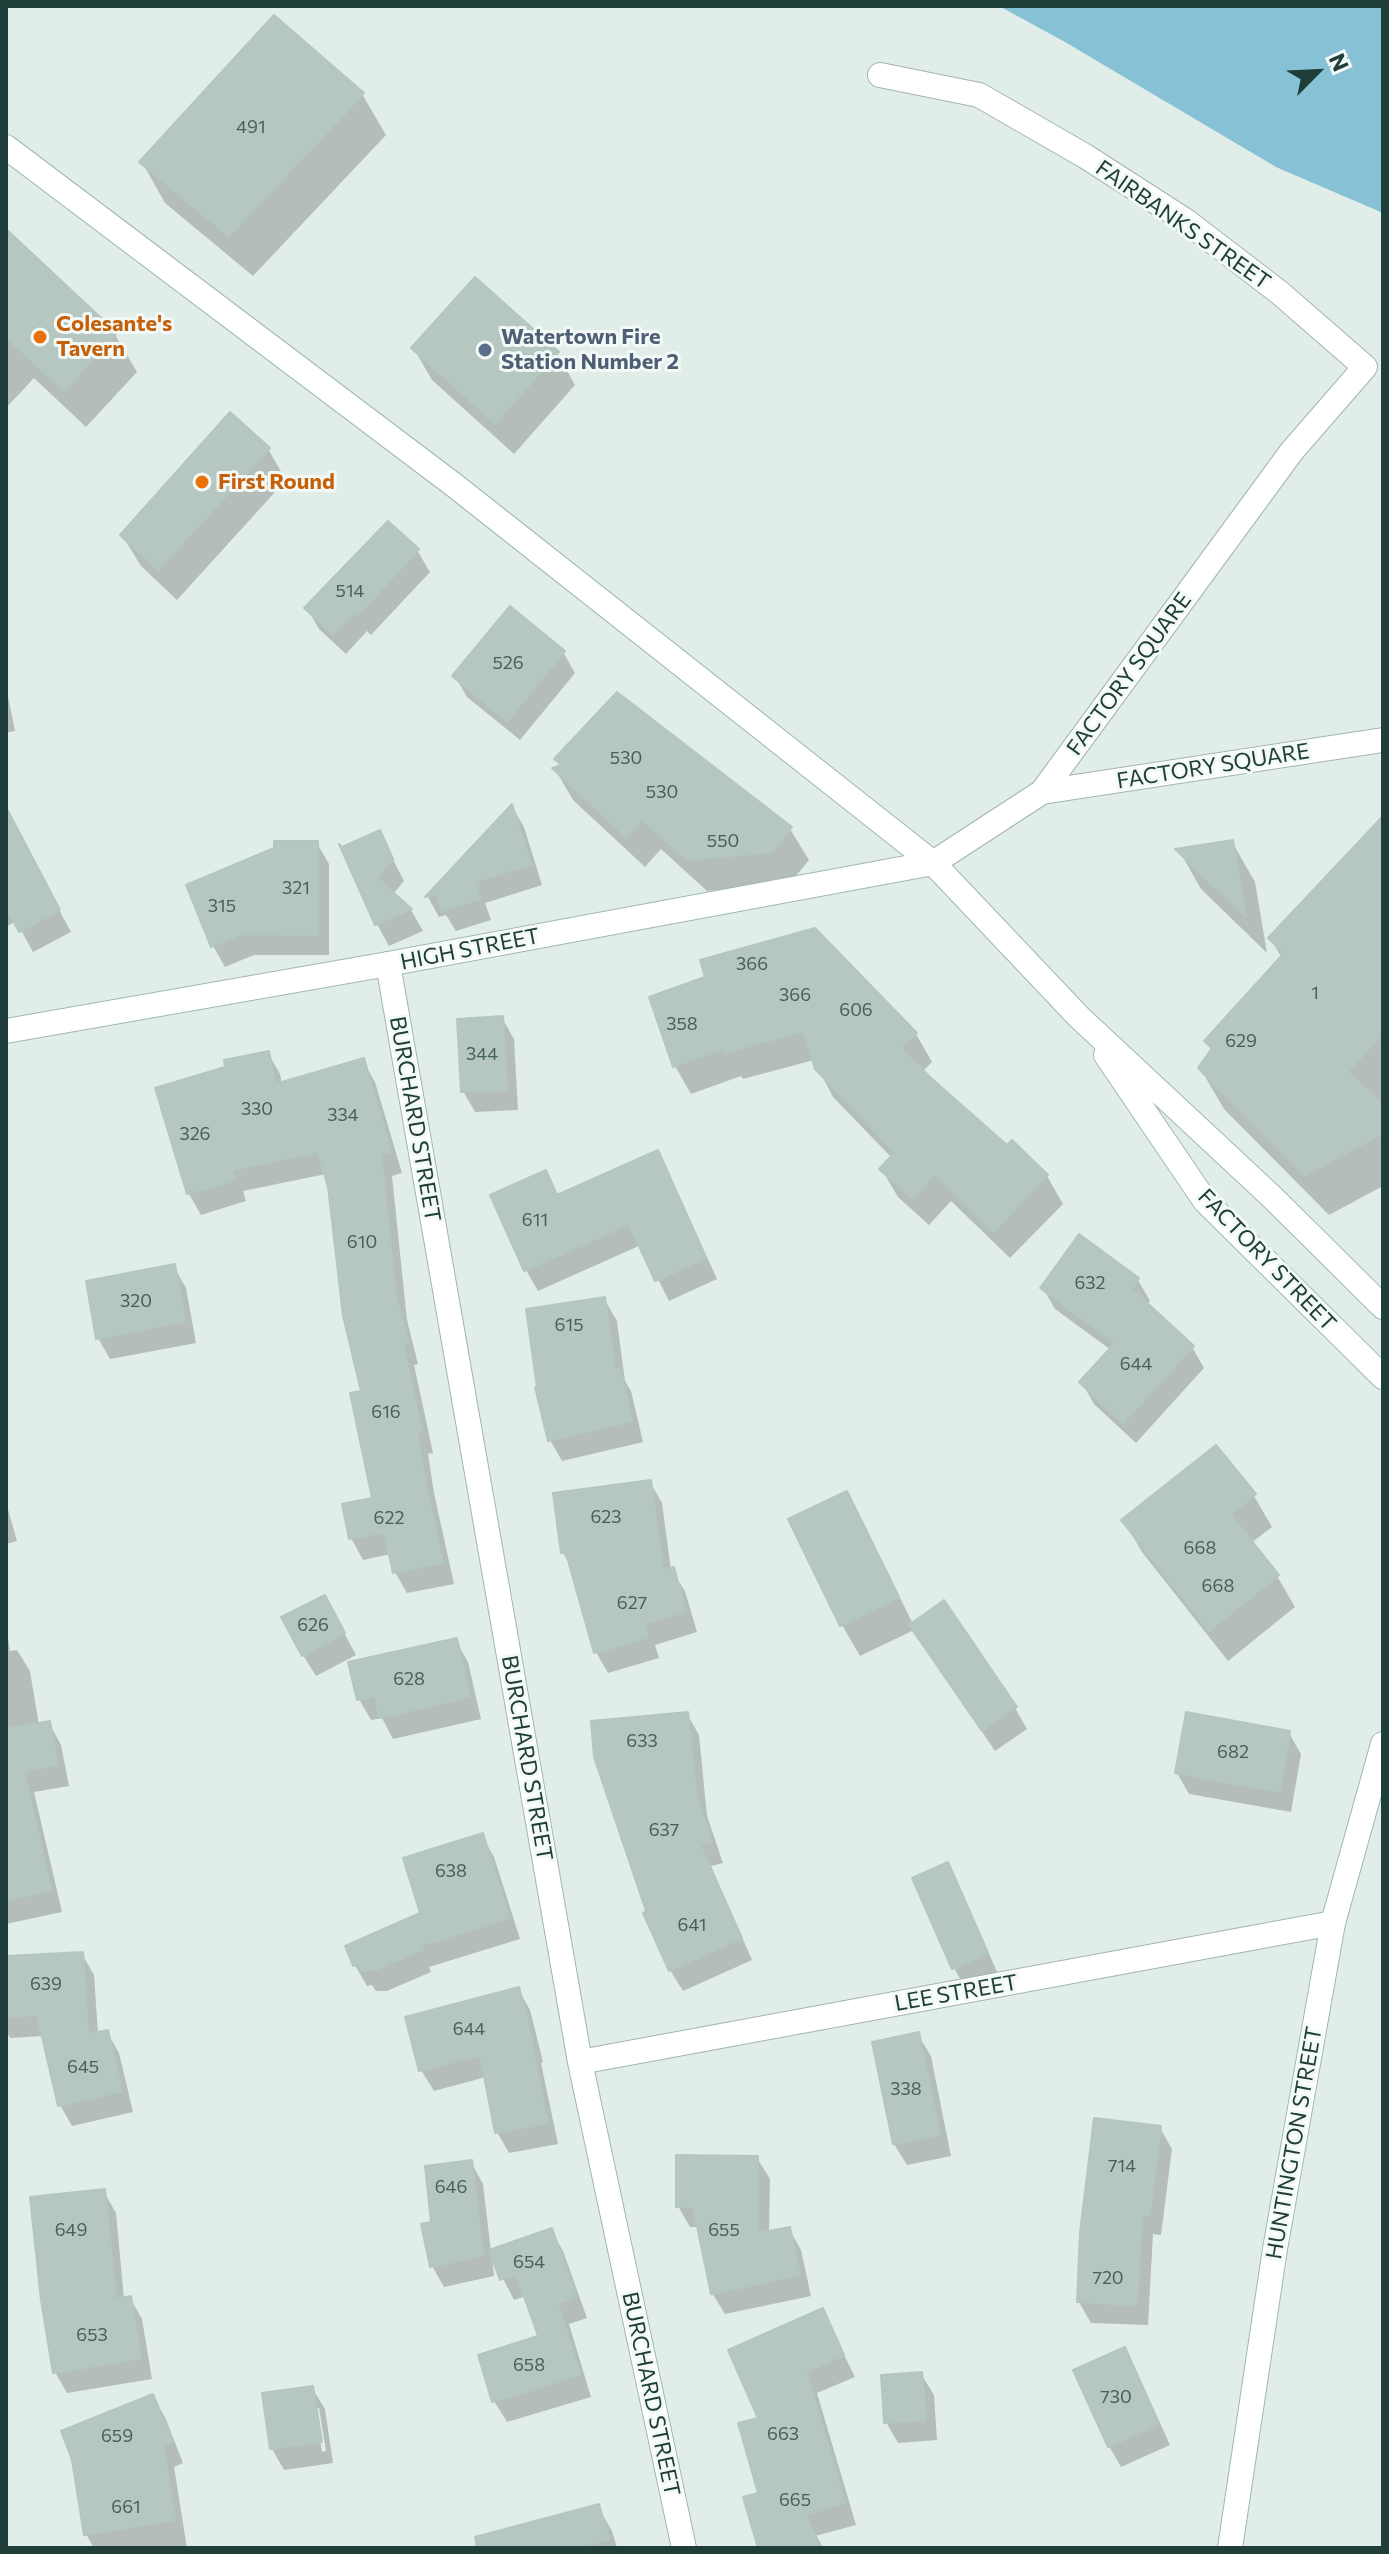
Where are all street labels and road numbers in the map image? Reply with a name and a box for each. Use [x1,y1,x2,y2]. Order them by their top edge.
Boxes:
street label: FAIRBANKS STREET [1091,155,1275,295]
street label: FACTORY SQUARE [1061,587,1197,761]
street label: FACTORY SQUARE [1115,738,1311,794]
street label: HIGH STREET [398,923,542,975]
street label: BURCHARD STREET [384,1014,446,1224]
street label: FACTORY STREET [1193,1184,1341,1336]
street label: BURCHARD STREET [496,1653,558,1863]
street label: LEE STREET [892,1969,1020,2017]
street label: HUNTINGTON STREET [1261,2025,1327,2261]
street label: BURCHARD STREET [616,2289,686,2499]

